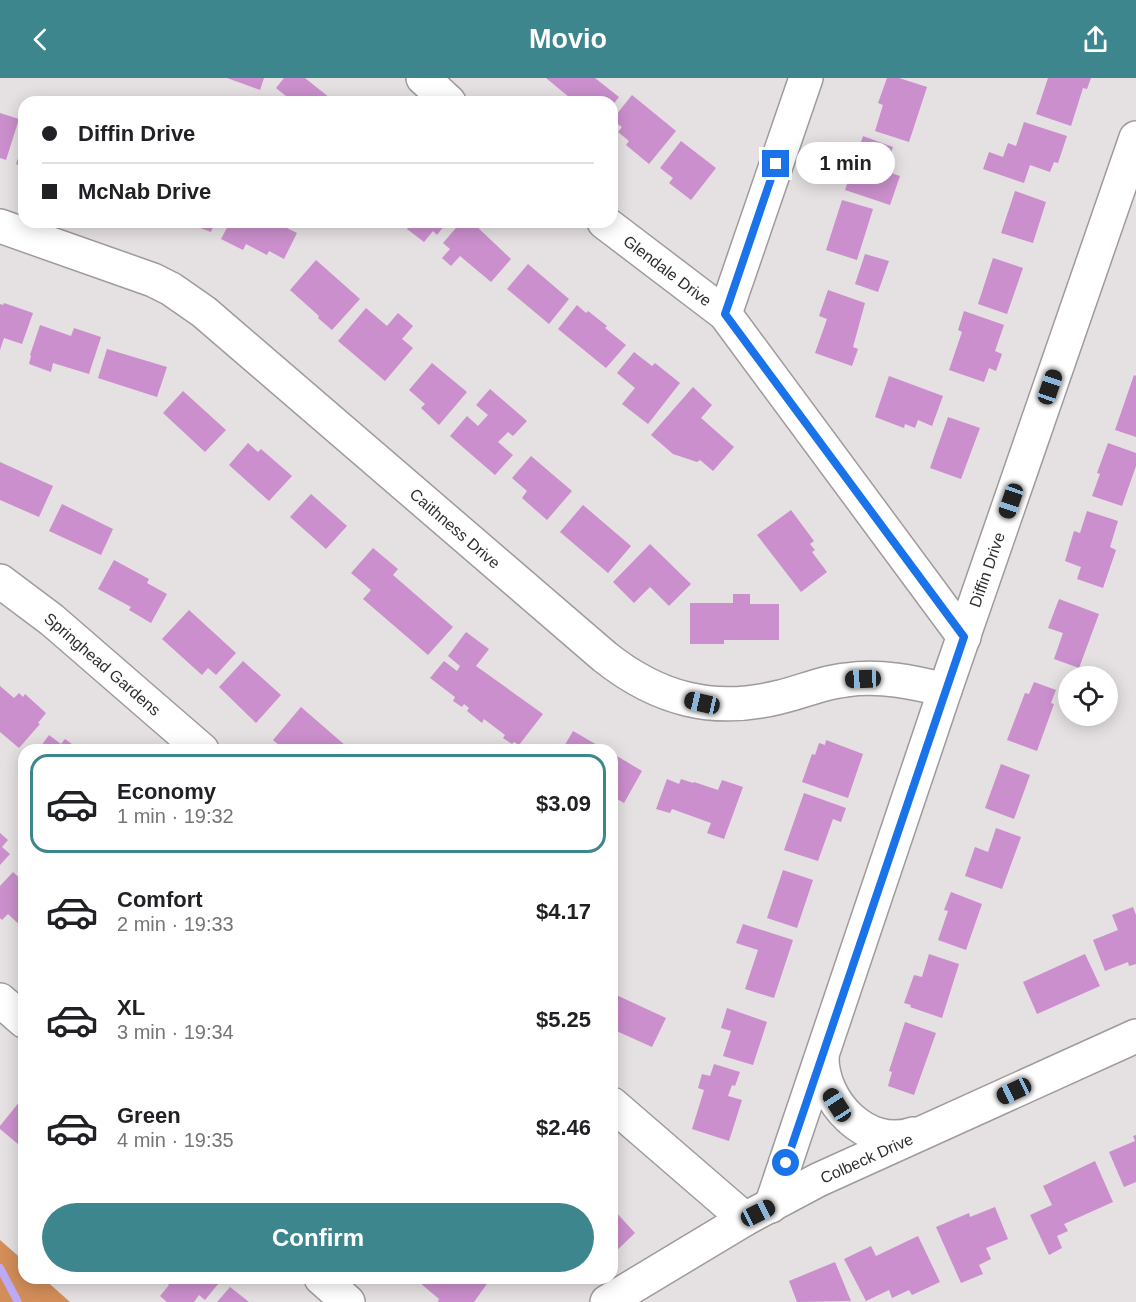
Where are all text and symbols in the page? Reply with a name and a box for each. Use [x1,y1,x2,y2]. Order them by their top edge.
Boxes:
icon: back [24,23,57,56]
icon: share [1079,23,1112,56]
text: Movio [529,24,607,54]
text: Diffin Drive [78,121,195,146]
callout: 1 min [797,143,896,185]
route end [762,150,789,177]
text: 1 min [819,152,872,174]
text: McNab Drive [78,179,211,204]
street label: Glendale Drive [620,232,715,309]
car [1036,367,1064,407]
car [997,481,1025,521]
street label: Caithness Drive [407,485,504,571]
street label: Diffin Drive [966,530,1007,609]
street label: Springhead Gardens [41,609,164,719]
map controls [1058,666,1118,726]
button: locate [1058,666,1118,726]
car [845,669,881,689]
car [682,690,722,716]
icon: car [45,777,99,831]
text: Economy [117,779,216,804]
text: $3.09 [536,791,591,816]
text: 1 min · 19:32 [117,805,234,827]
icon: car [45,885,99,939]
text: Comfort [117,887,203,912]
text: $4.17 [536,899,591,924]
text: 2 min · 19:33 [117,913,234,935]
icon: car [45,993,99,1047]
text: XL [117,995,145,1020]
text: $5.25 [536,1007,591,1032]
text: 3 min · 19:34 [117,1021,234,1043]
car [994,1075,1034,1107]
car [820,1085,854,1125]
icon: car [45,1101,99,1155]
text: Green [117,1103,181,1128]
text: $2.46 [536,1115,591,1140]
text: 4 min · 19:35 [117,1129,234,1151]
street label: Colbeck Drive [818,1130,915,1186]
route start [772,1149,799,1176]
car [738,1197,778,1229]
button: Confirm [42,1203,594,1272]

